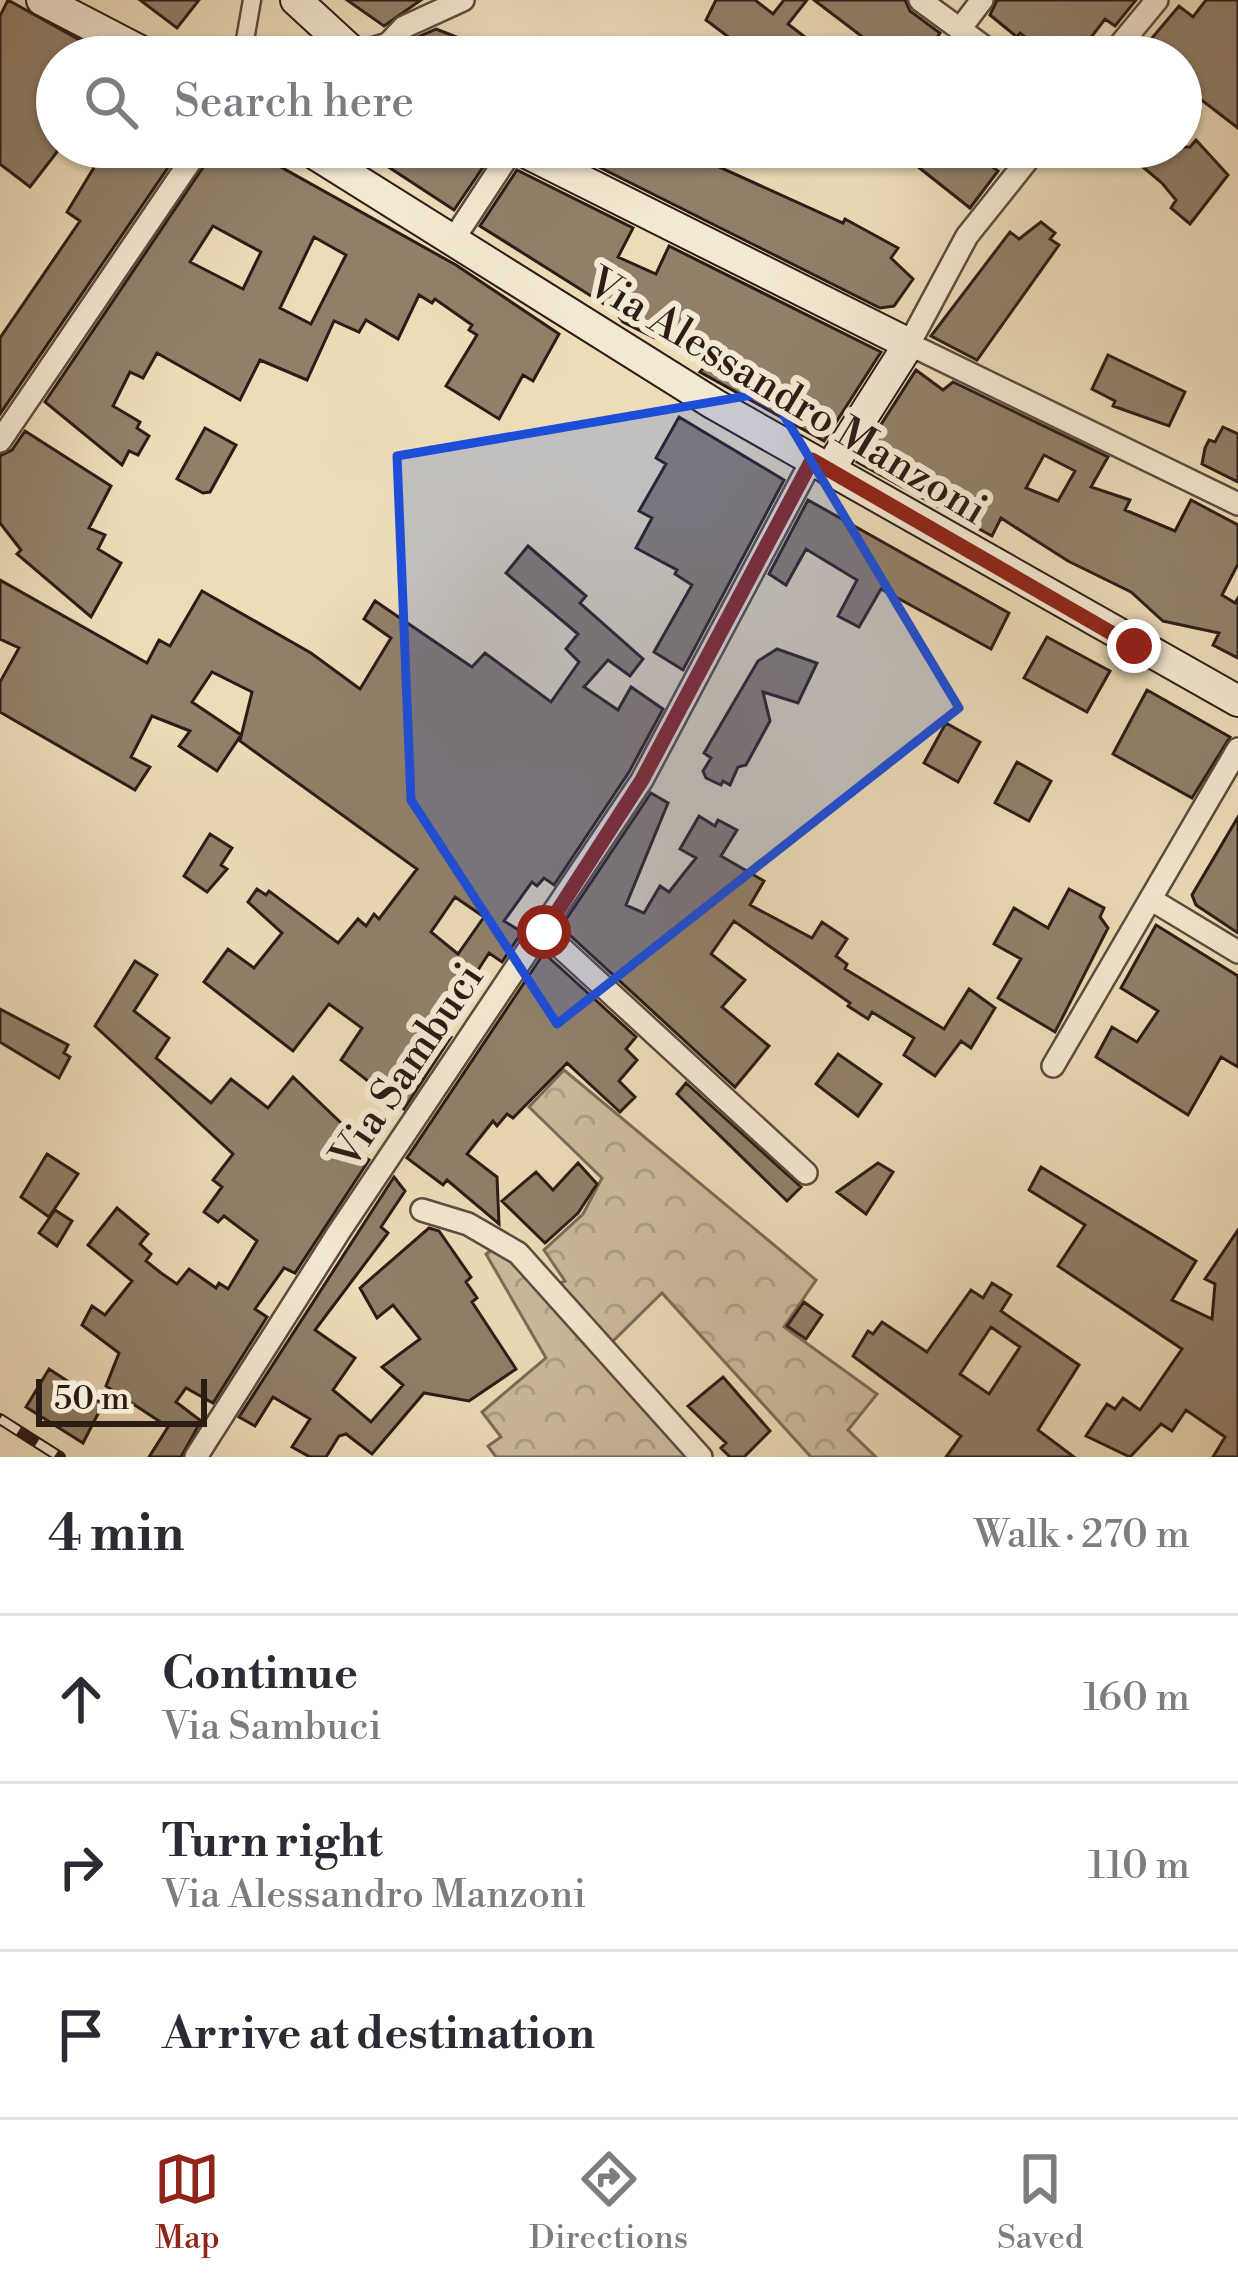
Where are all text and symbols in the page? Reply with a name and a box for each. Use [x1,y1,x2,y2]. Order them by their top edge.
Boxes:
search box [36,36,1202,168]
icon: search [78,69,144,135]
text: Search here [174,74,414,131]
street label: Via Alessandro Manzoni [576,256,996,537]
route end [1107,619,1161,673]
route start [517,905,571,959]
street label: Via Sambuci [319,954,496,1180]
scale bar [36,1373,207,1426]
text: 50 m [54,1379,130,1420]
text: 4 min [48,1503,184,1567]
text: Walk · 270 m [974,1511,1190,1560]
text: Continue [162,1646,358,1703]
icon: ahead [48,1666,114,1732]
text: 160 m [1083,1674,1190,1723]
text: Via Sambuci [162,1703,382,1752]
text: Turn right [162,1814,383,1871]
icon: right [48,1834,114,1900]
text: 110 m [1088,1842,1190,1891]
text: Via Alessandro Manzoni [162,1871,586,1920]
icon: arrive [48,2002,114,2068]
text: Arrive at destination [162,2006,595,2063]
tab: Map [154,2146,220,2259]
tab: Directions [529,2146,688,2259]
tab: Saved [997,2146,1084,2259]

